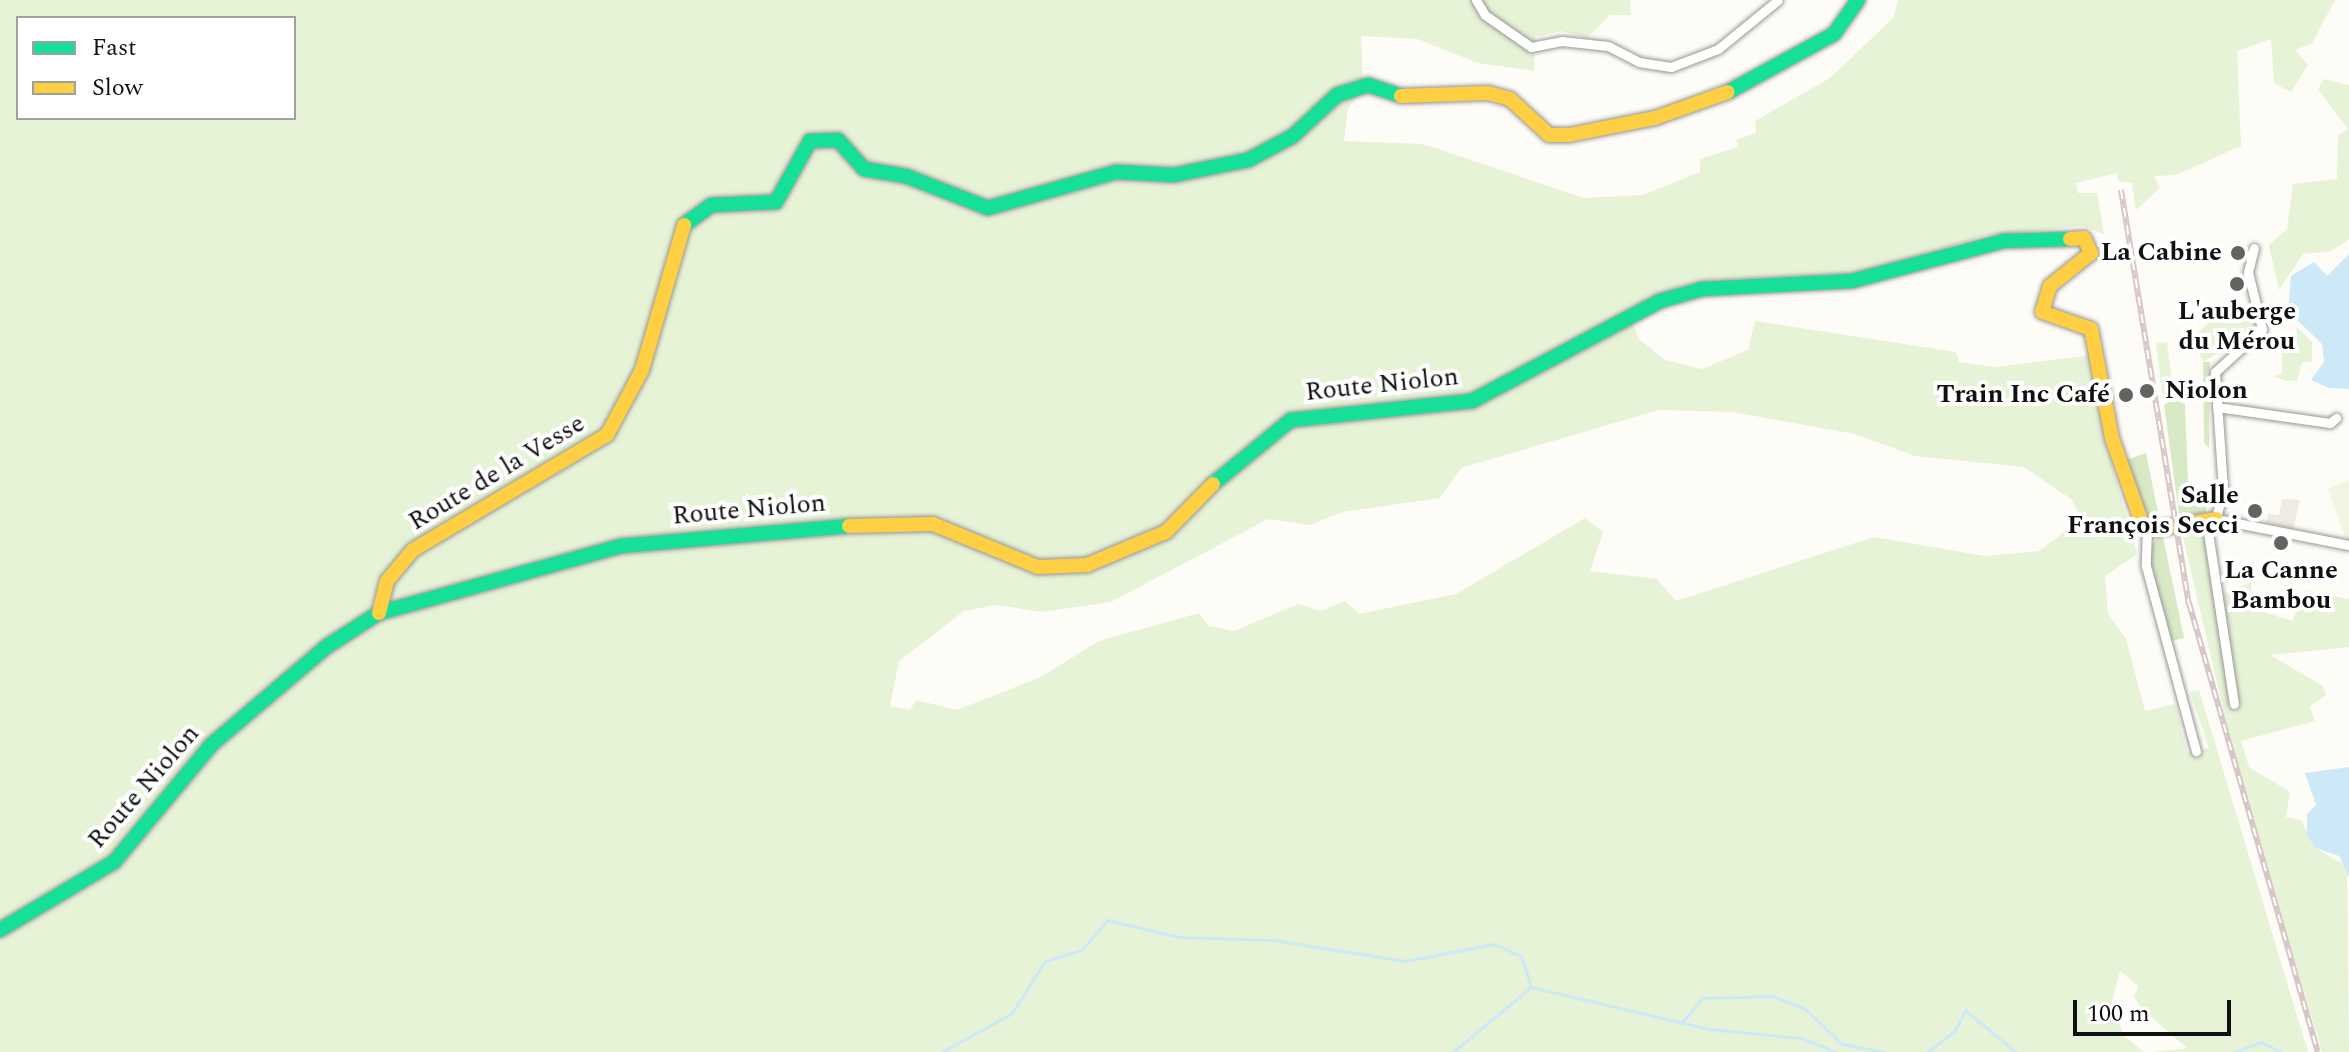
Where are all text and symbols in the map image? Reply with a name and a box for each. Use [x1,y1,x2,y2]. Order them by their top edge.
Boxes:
legend [16,16,296,120]
text: Fast [92,30,137,66]
text: Slow [92,70,143,106]
place label: La Cabine [2101,237,2222,269]
marker: La Cabine [2229,244,2247,262]
marker: L'auberge du Mérou [2228,275,2246,293]
place label: L'auberge du Mérou [2178,296,2296,358]
street label: Route Niolon [1304,361,1460,409]
place label: Niolon [2165,375,2248,407]
place label: Train Inc Café [1937,379,2110,411]
marker: Niolon [2136,380,2158,402]
marker: Train Inc Café [2117,386,2135,404]
street label: Route de la Vesse [403,408,591,538]
place label: Salle François Secci [2067,480,2239,542]
street label: Route Niolon [671,488,827,532]
marker: Salle François Secci [2246,502,2264,520]
marker: La Canne Bambou [2272,534,2290,552]
place label: La Canne Bambou [2224,555,2338,616]
street label: Route Niolon [82,719,206,855]
scale bar [2077,984,2235,1034]
text: 100 m [2087,996,2150,1032]

